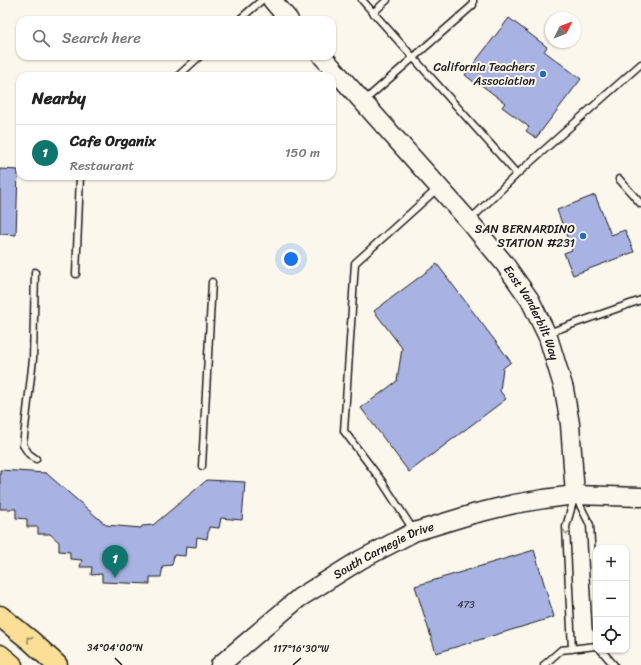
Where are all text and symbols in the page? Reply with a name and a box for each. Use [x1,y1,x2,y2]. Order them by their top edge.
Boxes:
north arrow [545,12,581,48]
search box [16,16,336,60]
text: Search here [62,25,141,51]
icon: search [30,27,52,49]
place label: California Teachers Association [433,56,536,92]
marker: California Teachers Association [538,69,548,79]
text: Nearby [32,83,86,113]
text: Cafe Organix [70,128,156,154]
text: 1 [42,141,48,164]
text: 150 m [285,141,320,164]
text: Restaurant [70,154,134,177]
place label: SAN BERNARDINO STATION #231 [475,218,575,254]
marker: SAN BERNARDINO STATION #231 [578,231,588,241]
your location [281,249,301,269]
street label: East Vanderbilt Way [498,260,566,364]
street label: South Carnegie Drive [329,516,437,585]
one-way arrow [562,529,571,535]
pin: 1 [102,545,128,578]
map controls [593,545,629,653]
button: + [593,545,629,581]
button: − [593,581,629,617]
house number: 473 [457,596,475,614]
button: locate [593,617,629,653]
one-way arrow [27,637,34,644]
text: 34°04'00"N [87,639,143,657]
text: 117°16'30"W [273,640,329,658]

